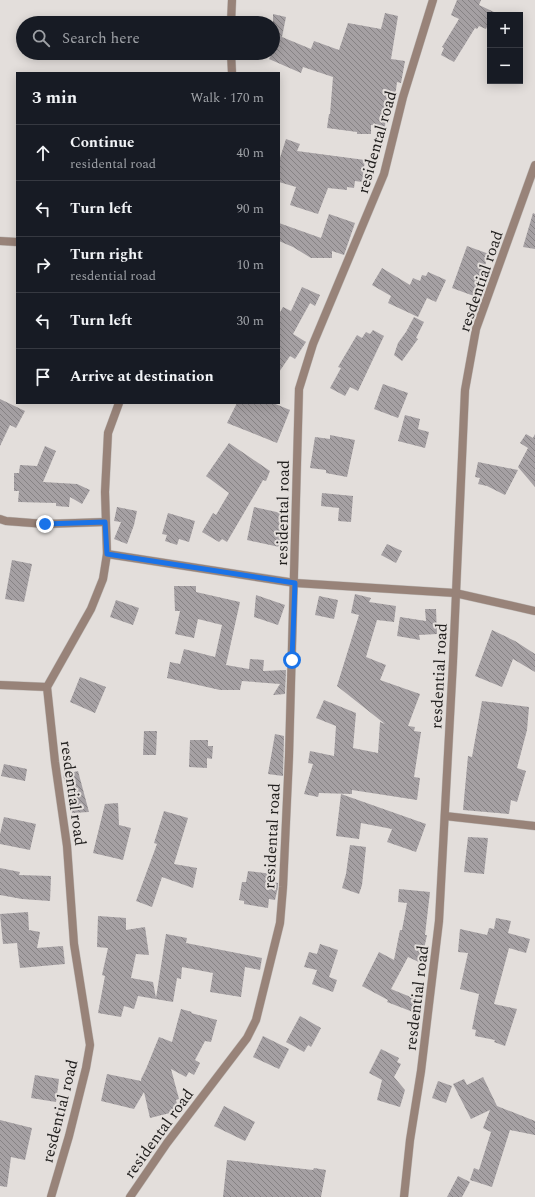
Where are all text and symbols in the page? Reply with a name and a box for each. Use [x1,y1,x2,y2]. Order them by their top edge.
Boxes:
map controls [487,12,523,84]
button: + [487,12,523,48]
search box [16,16,280,60]
icon: search [30,27,52,49]
text: Search here [62,27,140,50]
button: − [487,48,523,84]
text: 3 min [32,85,77,111]
text: Walk · 170 m [190,88,264,108]
street label: residental road [351,88,403,197]
text: Continue [70,131,135,154]
icon: ahead [32,142,54,164]
text: 40 m [237,143,264,163]
text: residental road [70,154,156,174]
text: Turn left [70,197,132,220]
icon: left [32,198,54,220]
text: 90 m [237,199,264,219]
street label: resdential road [452,227,510,335]
text: Turn right [70,243,143,266]
icon: right [32,254,54,276]
text: 10 m [237,255,264,275]
text: resdential road [70,266,156,286]
text: Turn left [70,309,132,332]
icon: left [32,310,54,332]
text: 30 m [237,311,264,331]
text: Arrive at destination [70,365,214,388]
icon: arrive [32,366,54,388]
street label: residental road [270,460,296,566]
route end [36,515,54,533]
street label: resdential road [424,622,454,730]
route start [283,651,301,669]
street label: resdential road [54,739,92,847]
street label: residental road [257,782,287,890]
street label: resdential road [399,944,435,1052]
street label: resdential road [36,1057,84,1166]
street label: residental road [118,1084,200,1184]

